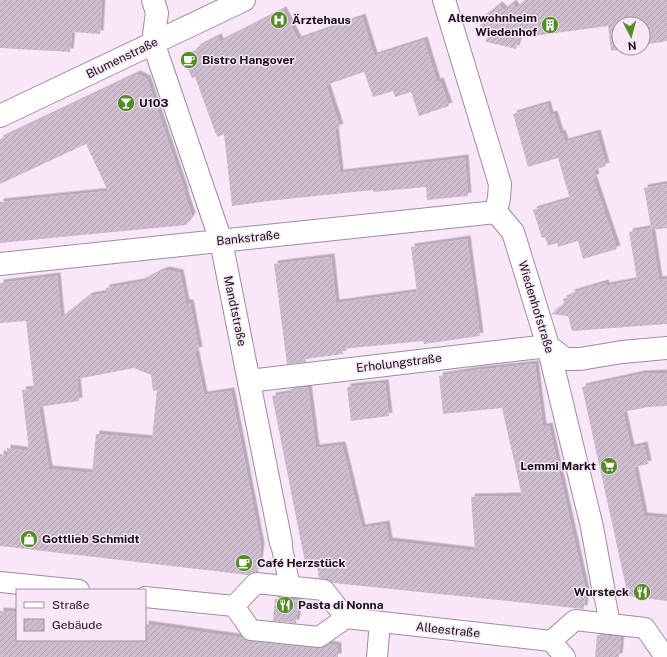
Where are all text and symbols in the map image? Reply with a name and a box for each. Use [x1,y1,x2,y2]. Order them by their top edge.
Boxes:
hospital icon: Ärztehaus [269,10,289,30]
place label: Altenwohnheim Wiedenhof [448,11,537,39]
place label: Ärztehaus [292,13,351,27]
building icon: Altenwohnheim Wiedenhof [540,15,560,35]
north arrow [611,16,651,56]
street label: Blumenstraße [84,34,160,81]
text: N [627,40,637,52]
cafe icon: Bistro Hangover [179,50,199,70]
place label: Bistro Hangover [202,53,294,67]
bar icon: U103 [116,93,136,113]
place label: U103 [139,96,169,110]
street label: Bankstraße [216,228,281,248]
street label: Wiedenhofstraße [515,259,557,355]
street label: Mandtstraße [221,275,249,348]
street label: Erholungstraße [355,351,443,375]
supermarket icon: Lemmi Markt [599,456,619,476]
place label: Lemmi Markt [520,459,596,473]
shop icon: Gottlieb Schmidt [19,529,39,549]
place label: Gottlieb Schmidt [42,532,140,546]
cafe icon: Café Herzstück [234,553,254,573]
place label: Café Herzstück [257,556,345,570]
restaurant icon: Wursteck [632,582,652,602]
place label: Wursteck [574,585,629,599]
legend [16,589,146,641]
restaurant icon: Pasta di Nonna [275,595,295,615]
text: Straße [52,598,90,612]
place label: Pasta di Nonna [298,598,384,612]
text: Gebäude [52,618,102,632]
street label: Alleestraße [415,620,481,640]

